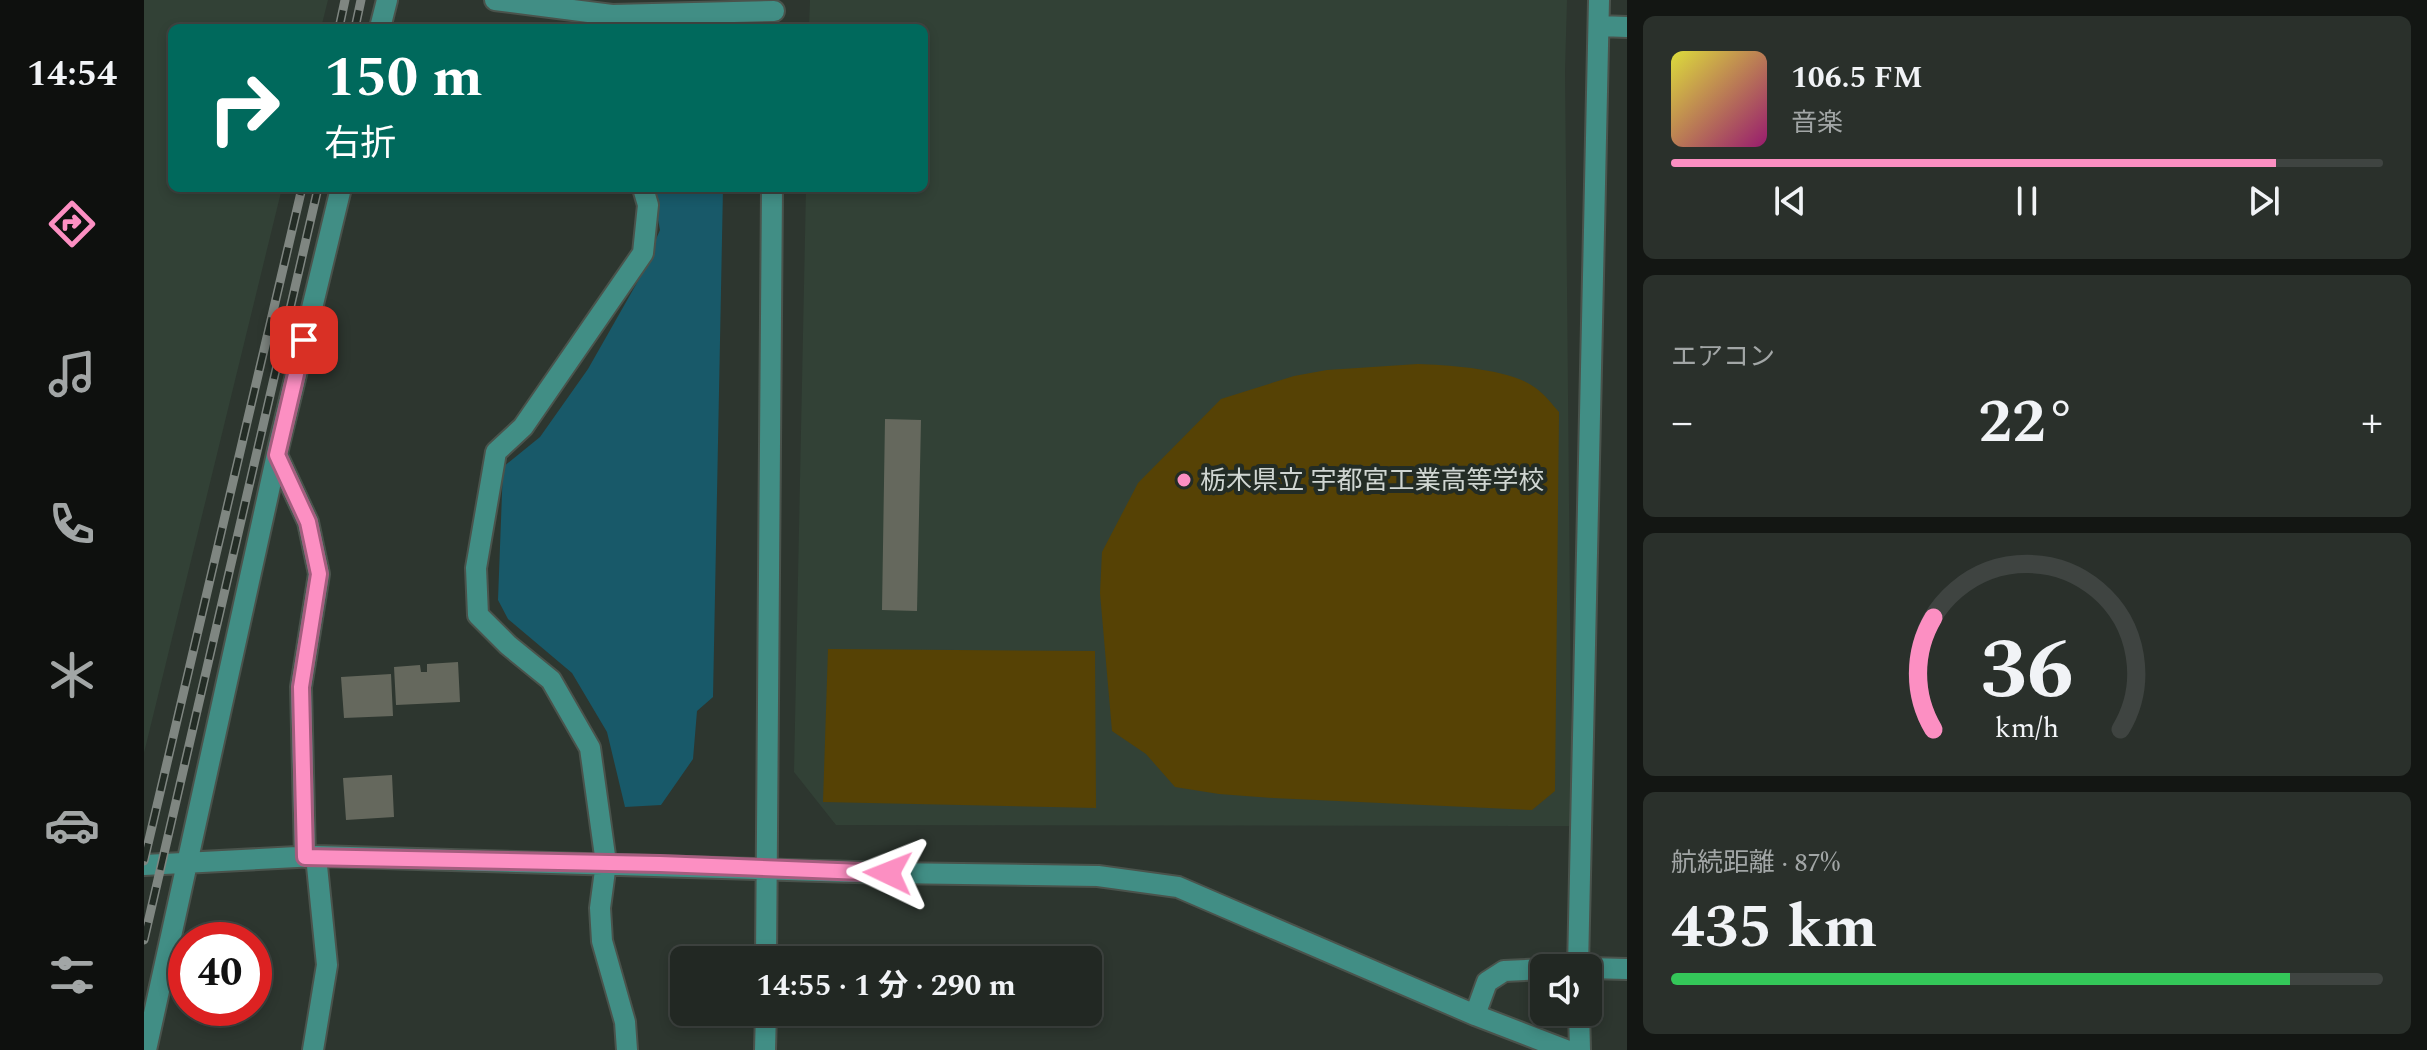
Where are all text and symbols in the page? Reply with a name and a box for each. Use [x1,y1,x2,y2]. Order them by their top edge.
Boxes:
text: 150 m [324,36,483,121]
text: 14:54 [27,47,117,102]
text: 106.5 FM [1791,55,1923,101]
icon: right [192,56,296,160]
text: 音楽 [1791,103,1843,143]
text: 右折 [324,117,396,172]
icon: previous [1768,179,1812,223]
icon: pause [2005,179,2049,223]
icon: next [2242,179,2286,223]
icon: directions [44,196,100,252]
pin [270,306,338,374]
icon: arrive [282,318,326,362]
text: エアコン [1671,337,1775,377]
icon: music [44,346,100,402]
text: 22° [1978,377,2076,469]
text: − [1671,389,1693,456]
text: + [2361,389,2383,456]
place label: 栃木県立 宇都宮工業高等学校 [1200,461,1545,501]
marker: 栃木県立 宇都宮工業高等学校 [1175,471,1193,489]
icon: phone [44,496,100,552]
text: 36 [1980,608,2074,735]
icon: climate [44,647,100,703]
text: km/h [1995,707,2059,750]
icon: car [44,797,100,853]
position arrow [846,831,930,915]
text: 航続距離 · 87% [1671,843,1840,883]
text: 435 km [1671,882,1877,974]
speed limit sign: 40 [168,922,272,1026]
icon: filters [44,947,100,1003]
map controls [1530,954,1602,1026]
button: sound [1530,954,1602,1026]
text: 14:55 · 1 分 · 290 m [756,963,1016,1009]

